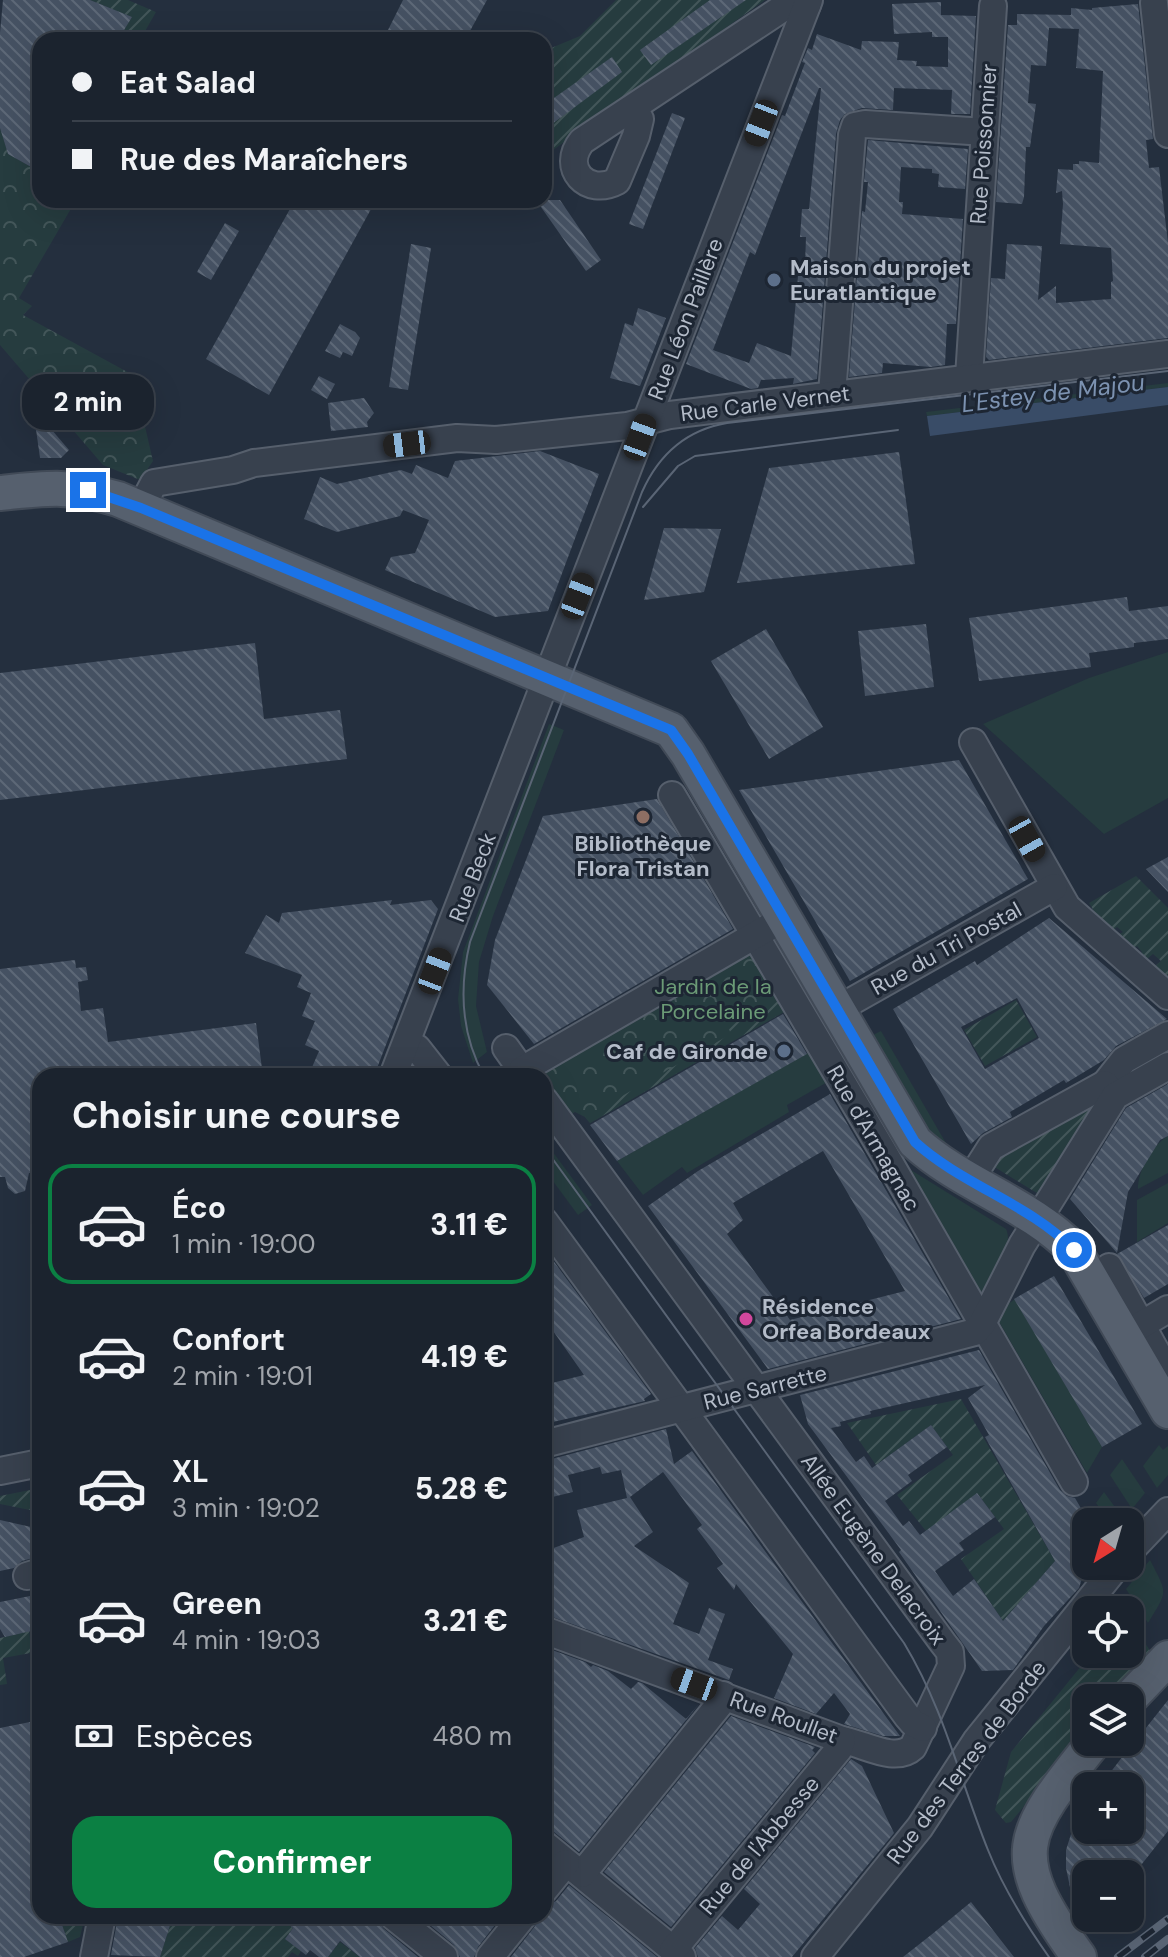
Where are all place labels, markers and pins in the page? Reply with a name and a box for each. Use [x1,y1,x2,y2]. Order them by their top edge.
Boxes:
place label: Maison du projet Euratlantique [790,253,971,307]
marker: Maison du projet Euratlantique [765,271,783,289]
marker: Bibliothèque Flora Tristan [634,808,652,826]
place label: Bibliothèque Flora Tristan [575,829,711,883]
place label: Caf de Gironde [606,1037,768,1066]
marker: Caf de Gironde [775,1042,793,1060]
place label: Résidence Orfea Bordeaux [762,1292,931,1346]
marker: Résidence Orfea Bordeaux [737,1310,755,1328]

